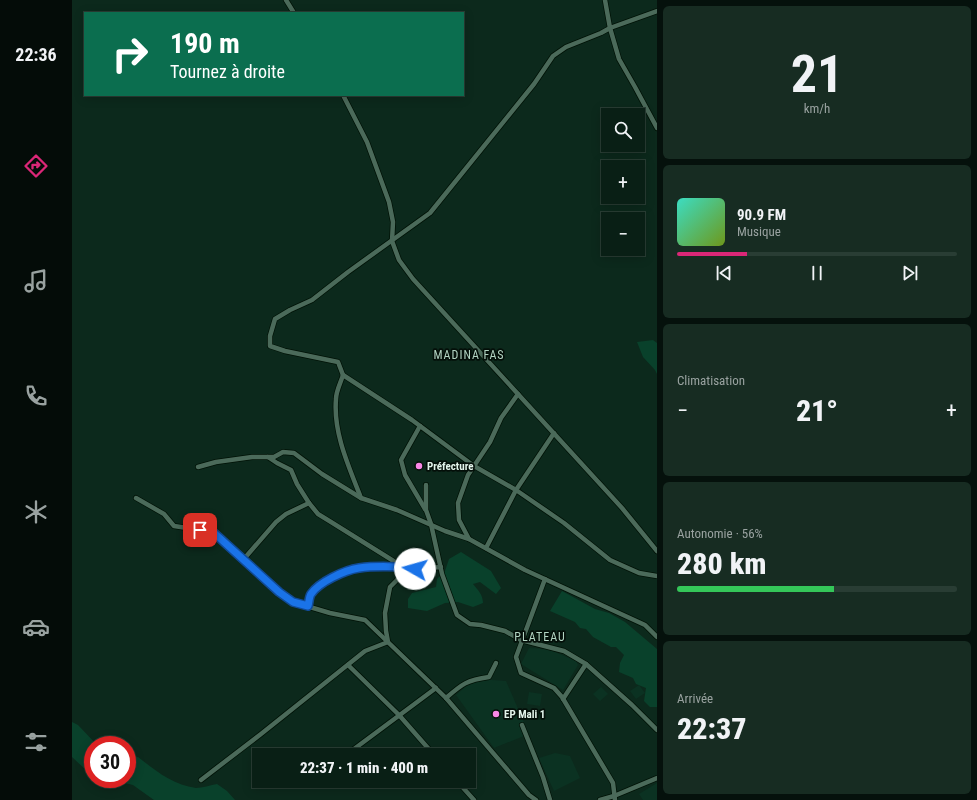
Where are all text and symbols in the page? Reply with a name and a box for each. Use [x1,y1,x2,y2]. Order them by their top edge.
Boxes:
text: 190 m [170,27,240,60]
icon: right [104,28,156,80]
text: 22:36 [15,44,57,65]
text: 21 [791,44,843,105]
text: Tournez à droite [170,61,285,82]
text: km/h [804,101,830,116]
map controls [601,108,645,256]
button: search [601,108,645,152]
icon: directions [22,152,50,180]
button: + [601,160,645,204]
text: 90.9 FM [737,206,786,224]
button: − [601,212,645,256]
text: Musique [737,224,781,239]
icon: previous [713,262,735,284]
icon: pause [806,262,828,284]
icon: next [899,262,921,284]
icon: music [22,267,50,295]
district label: MADINA FAS [433,348,505,362]
text: Climatisation [677,373,745,388]
icon: phone [22,382,50,410]
text: 21° [796,393,838,428]
text: − [677,398,688,423]
text: + [946,398,957,423]
place label: Préfecture [427,460,473,473]
marker: Préfecture [414,461,424,471]
icon: climate [22,498,50,526]
pin [183,513,217,547]
icon: arrive [189,519,211,541]
text: Autonomie · 56% [677,526,763,541]
text: 280 km [677,546,766,581]
position arrow [394,548,436,590]
icon: car [22,613,50,641]
district label: PLATEAU [514,630,566,644]
text: Arrivée [677,691,713,706]
place label: EP Mali 1 [504,708,545,721]
marker: EP Mali 1 [491,709,501,719]
text: 22:37 [677,711,746,746]
icon: filters [22,728,50,756]
speed limit sign: 30 [84,736,136,788]
text: 22:37 · 1 min · 400 m [300,759,428,777]

